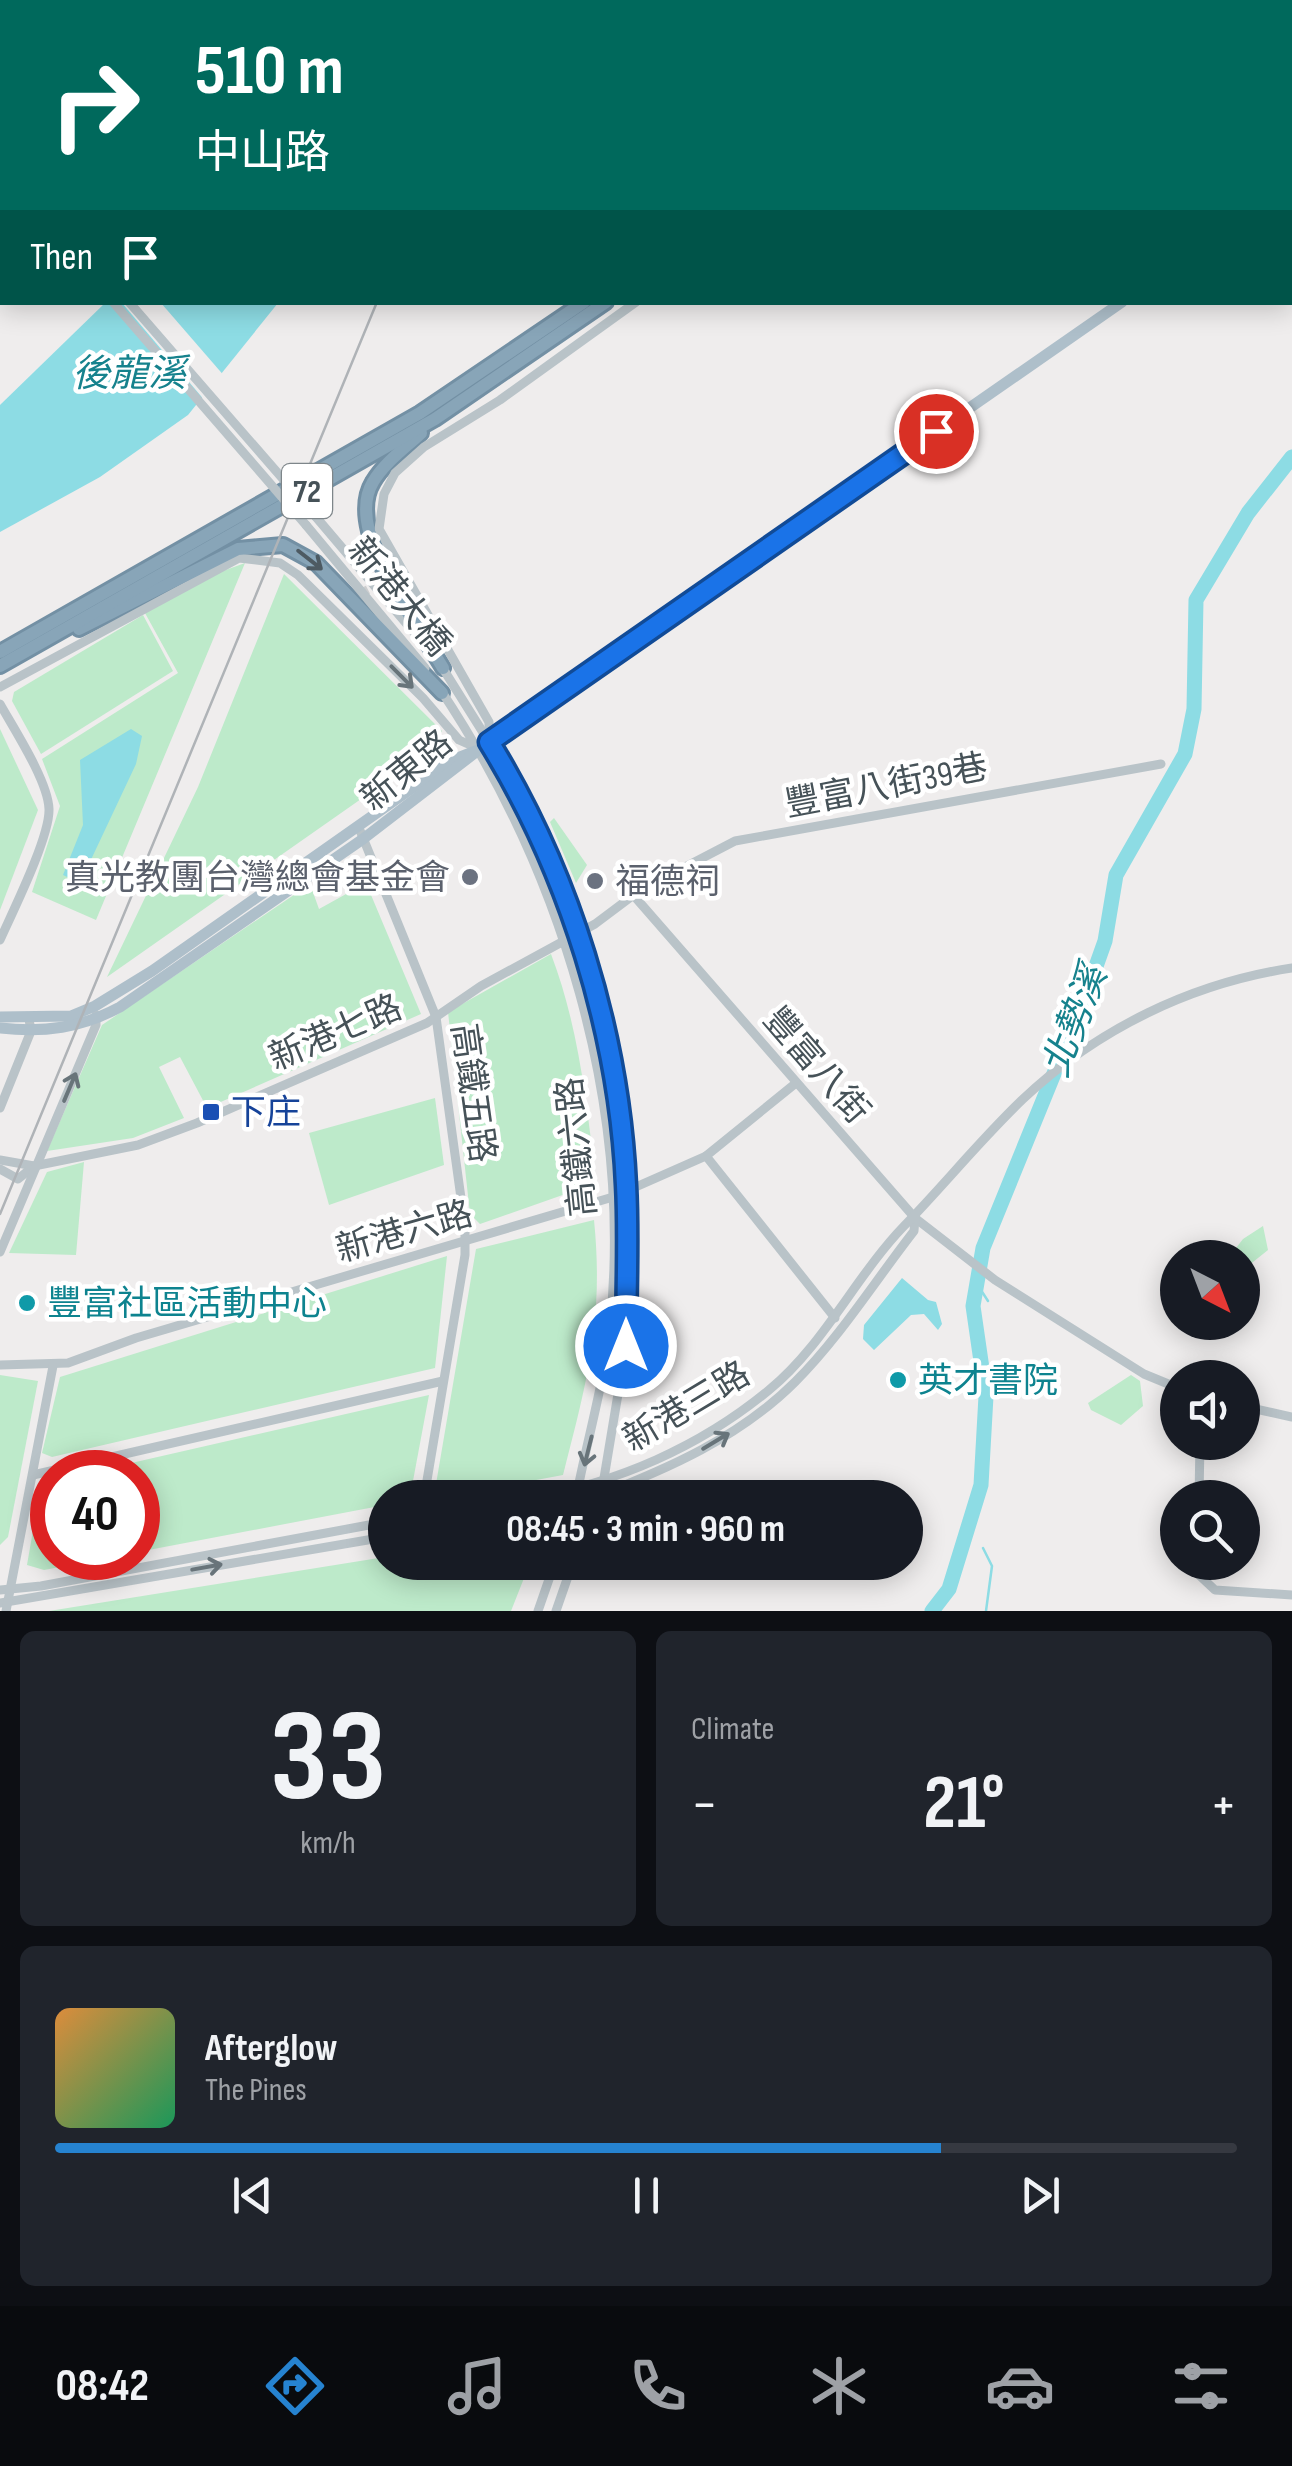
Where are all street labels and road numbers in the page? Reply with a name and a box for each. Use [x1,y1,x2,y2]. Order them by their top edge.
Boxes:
road number: 72 [282,464,332,518]
street label: 新港大橋 [338,529,460,665]
street label: 新東路 [353,721,461,821]
street label: 豐富八街39巷 [781,746,991,827]
street label: 新港七路 [263,986,408,1081]
street label: 豐富八街 [754,999,878,1133]
street label: 高鐵五路 [441,1021,504,1166]
street label: 高鐵六路 [549,1075,606,1219]
street label: 新港六路 [331,1192,478,1272]
street label: 新港三路 [616,1353,758,1462]

